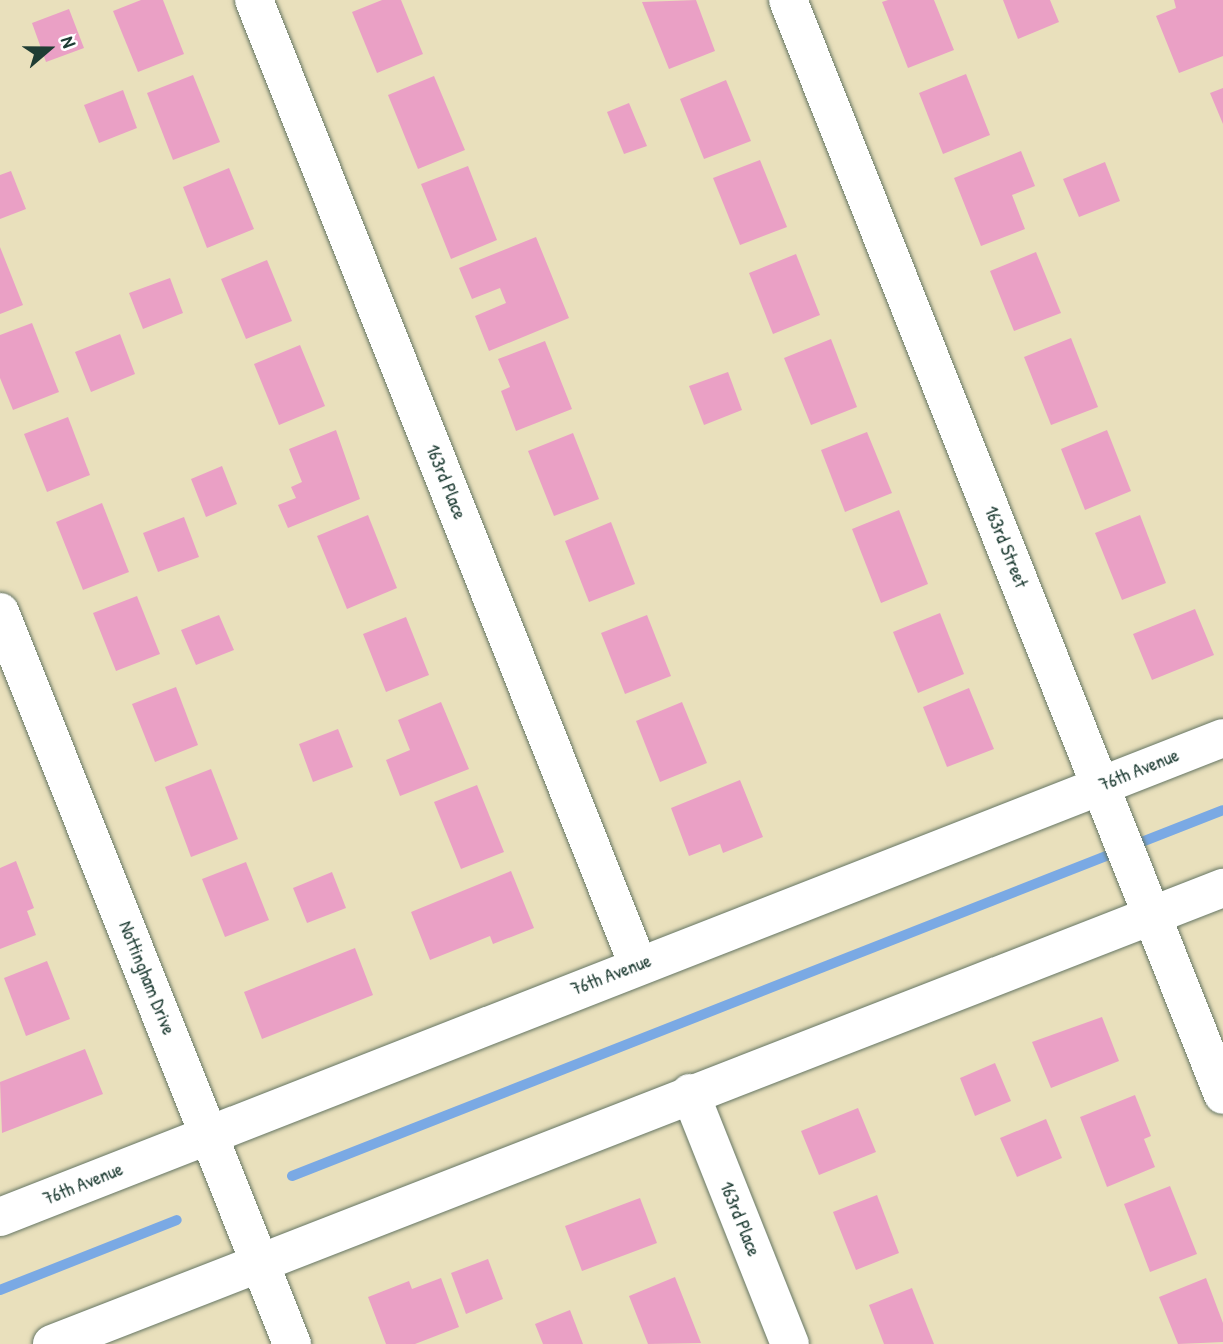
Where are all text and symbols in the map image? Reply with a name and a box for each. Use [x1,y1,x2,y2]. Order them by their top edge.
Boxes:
north arrow [14,14,84,84]
text: N [55,33,83,51]
street label: 163rd Place [421,441,471,523]
street label: 163rd Street [979,503,1033,591]
street label: 76th Avenue [1096,744,1182,796]
street label: Nottingham Drive [114,918,180,1038]
street label: 76th Avenue [568,949,654,1001]
street label: 76th Avenue [40,1158,126,1210]
street label: 163rd Place [715,1178,765,1260]

